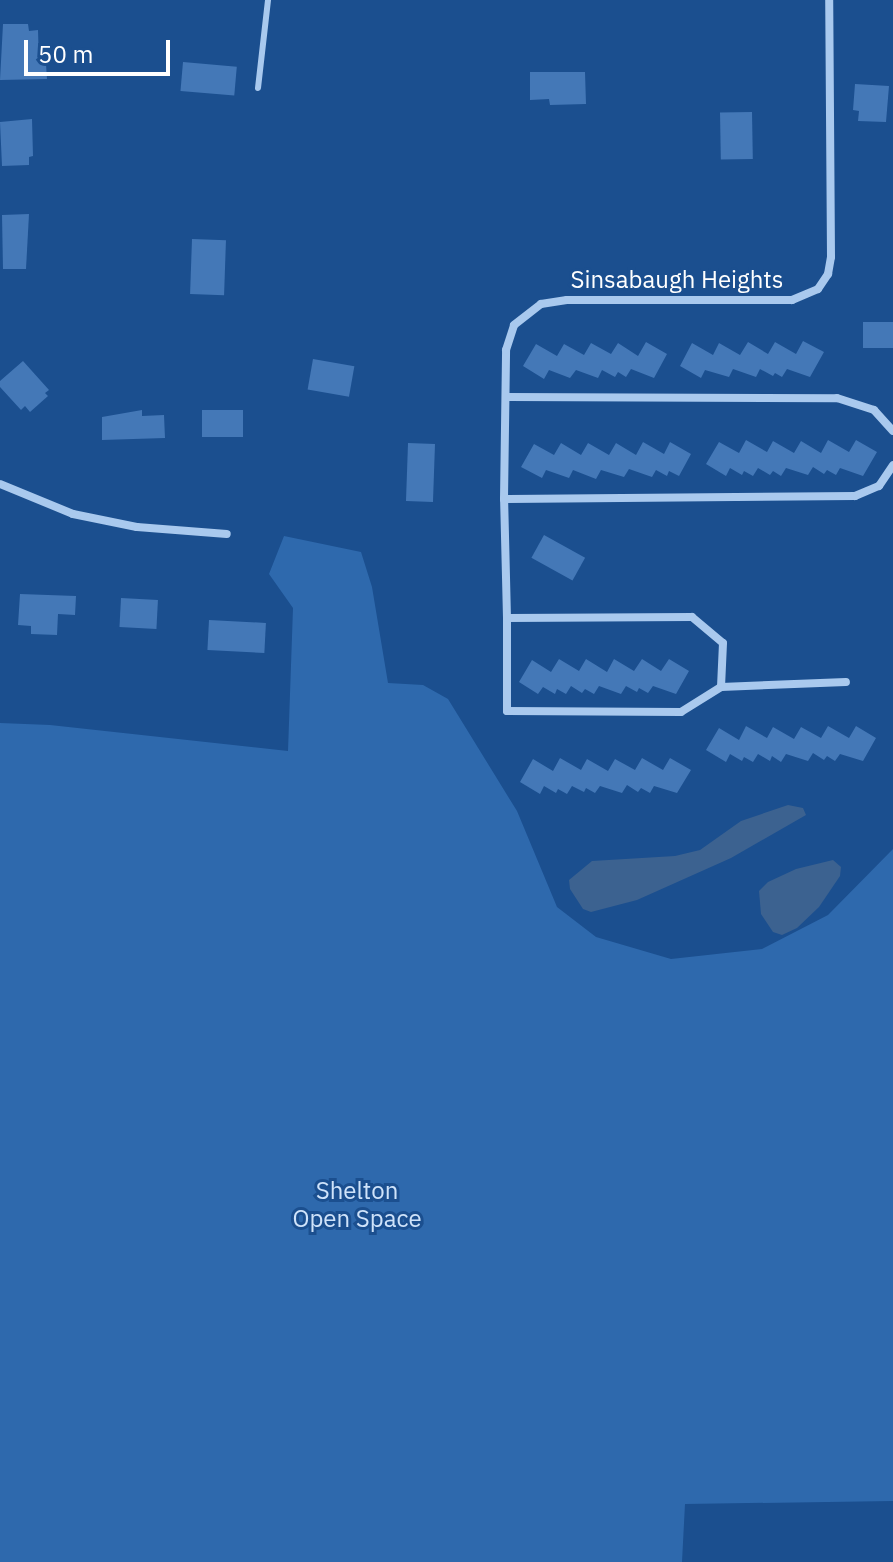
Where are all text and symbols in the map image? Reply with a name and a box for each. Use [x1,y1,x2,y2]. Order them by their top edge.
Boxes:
scale bar [28,24,174,74]
text: 50 m [38,38,93,70]
street label: Sinsabaugh Heights [571,266,783,294]
park label: Shelton Open Space [292,1177,422,1233]

